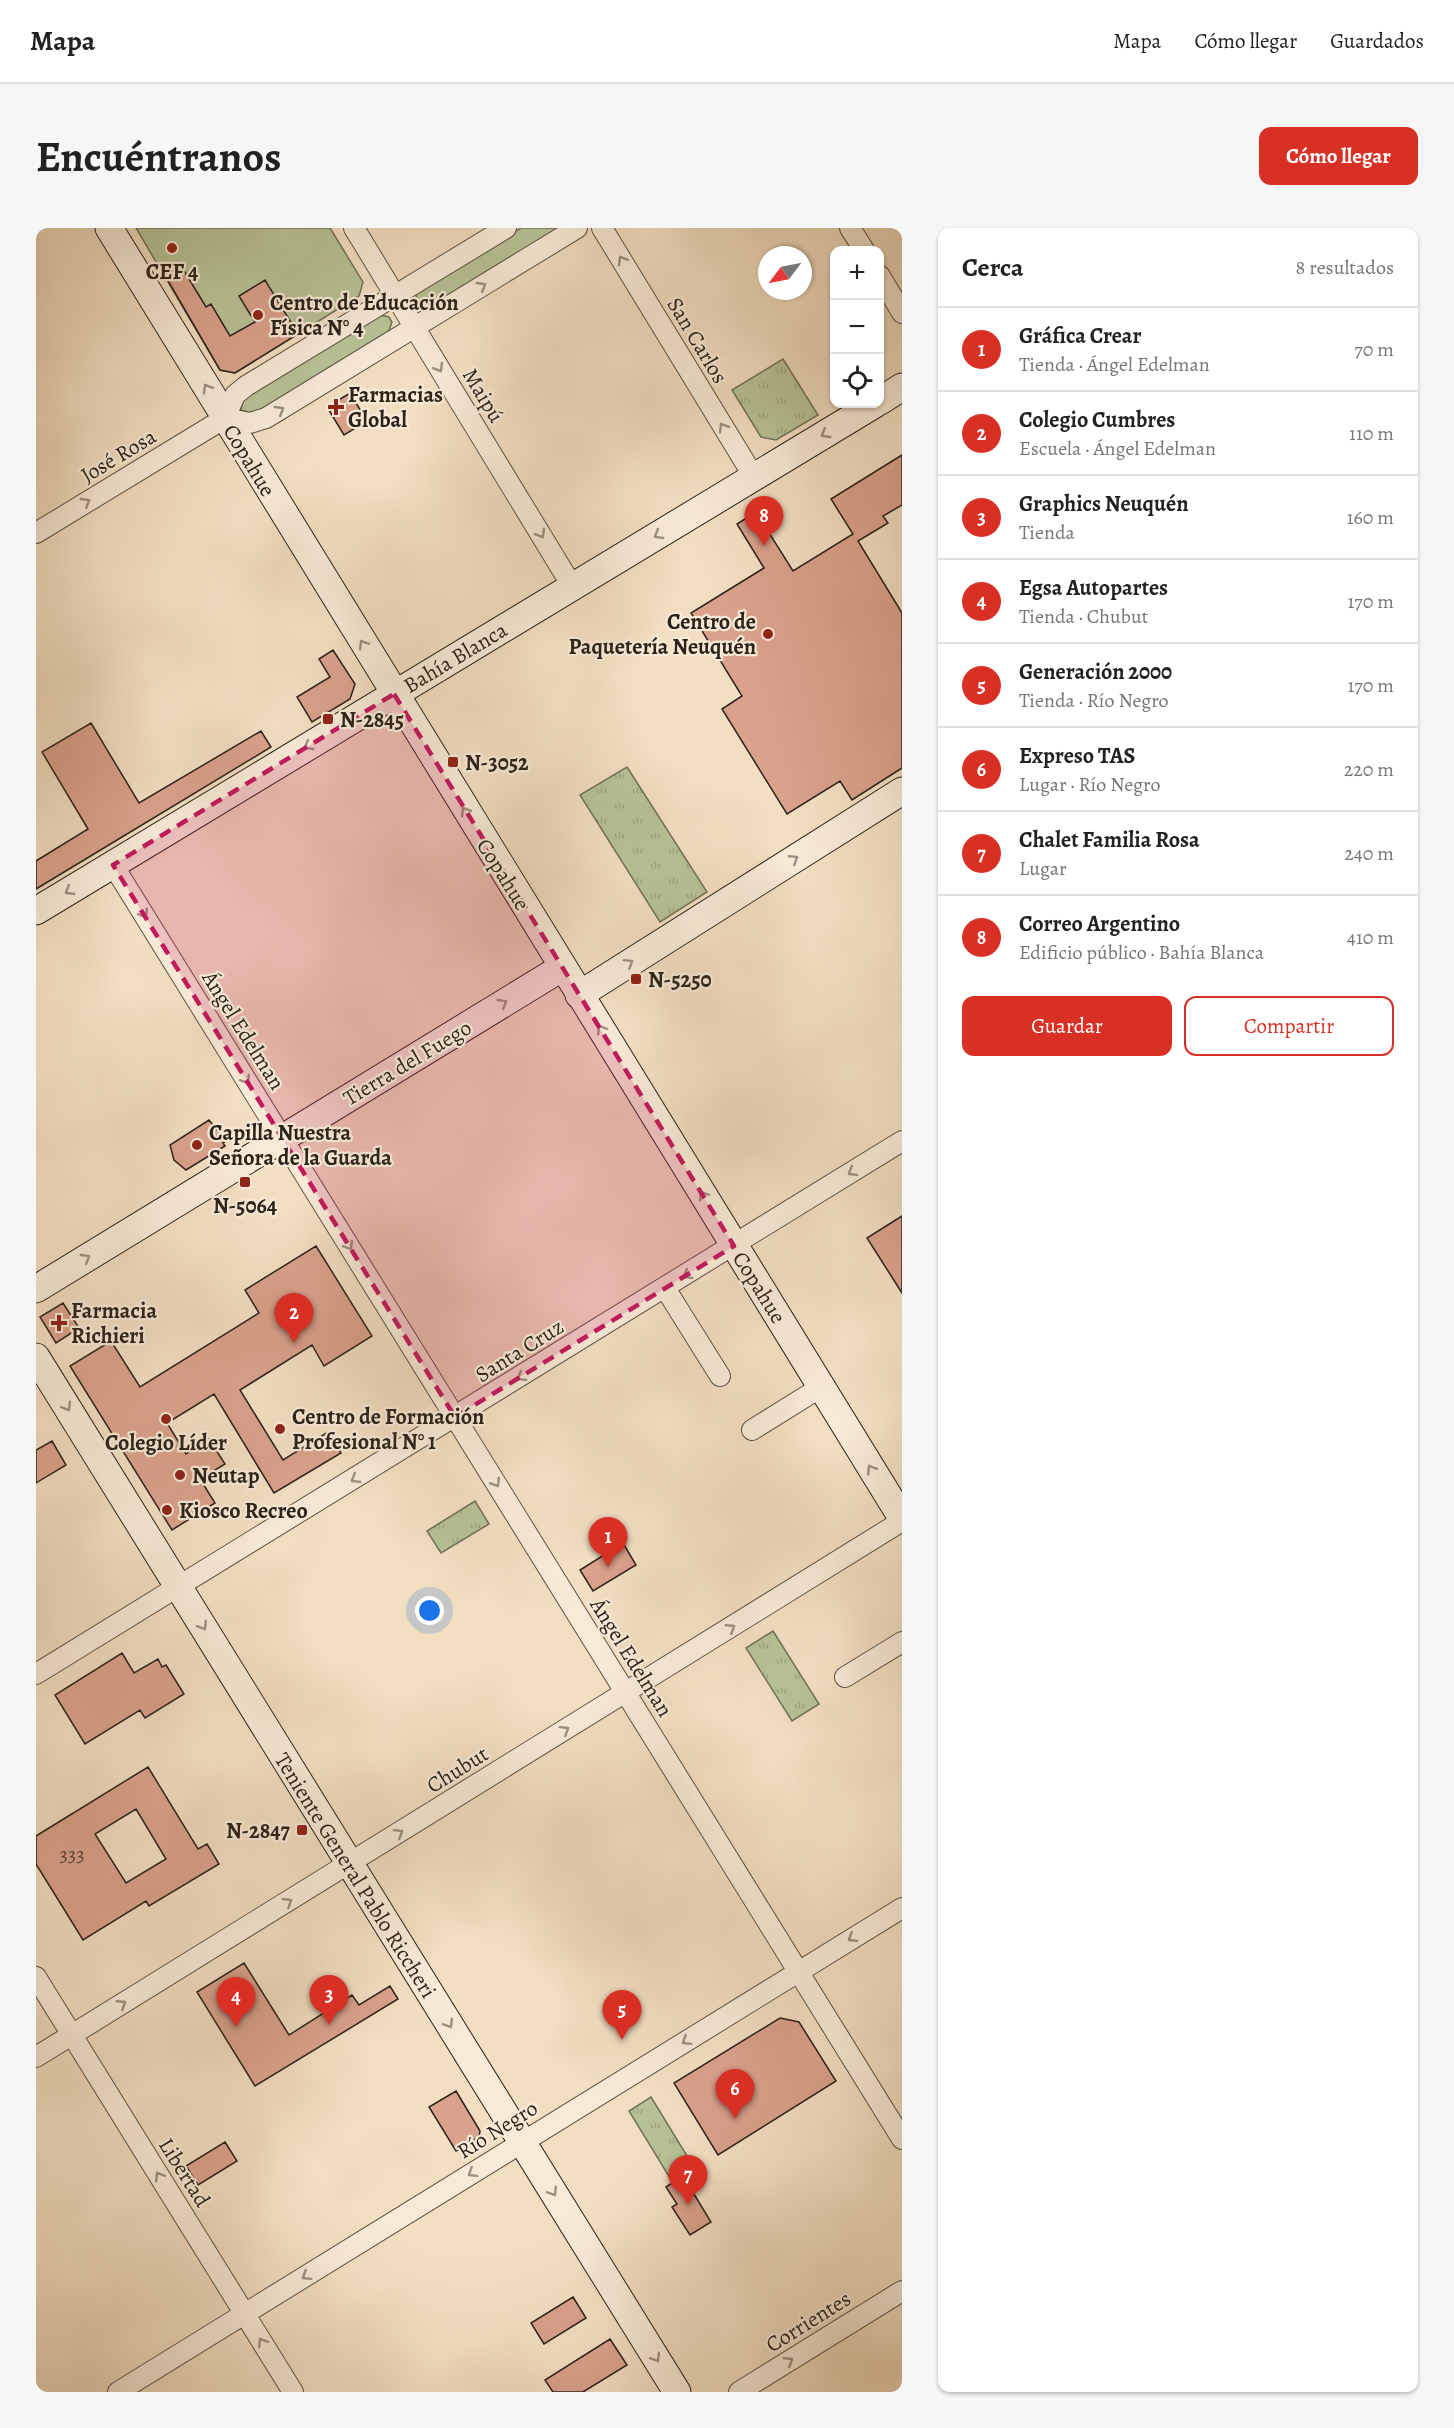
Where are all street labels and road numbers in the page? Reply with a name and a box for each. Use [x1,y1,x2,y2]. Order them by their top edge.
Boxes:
street label: San Carlos [660,292,735,389]
street label: Maipú [455,363,511,428]
street label: Copahue [216,419,283,502]
street label: José Rosa [75,421,163,490]
street label: Bahía Blanca [398,615,514,701]
street label: Copahue [469,833,537,916]
street label: Ángel Edelman [194,964,292,1096]
street label: Tierra del Fuego [338,1013,477,1113]
street label: Copahue [725,1246,793,1329]
street label: Santa Cruz [470,1312,570,1390]
street label: Ángel Edelman [582,1591,680,1723]
street label: Chubut [421,1739,494,1801]
street label: Teniente General Pablo Riccheri [267,1747,443,2004]
street label: Río Negro [451,2093,544,2166]
street label: Libertad [151,2132,217,2213]
street label: Corrientes [760,2284,857,2360]

